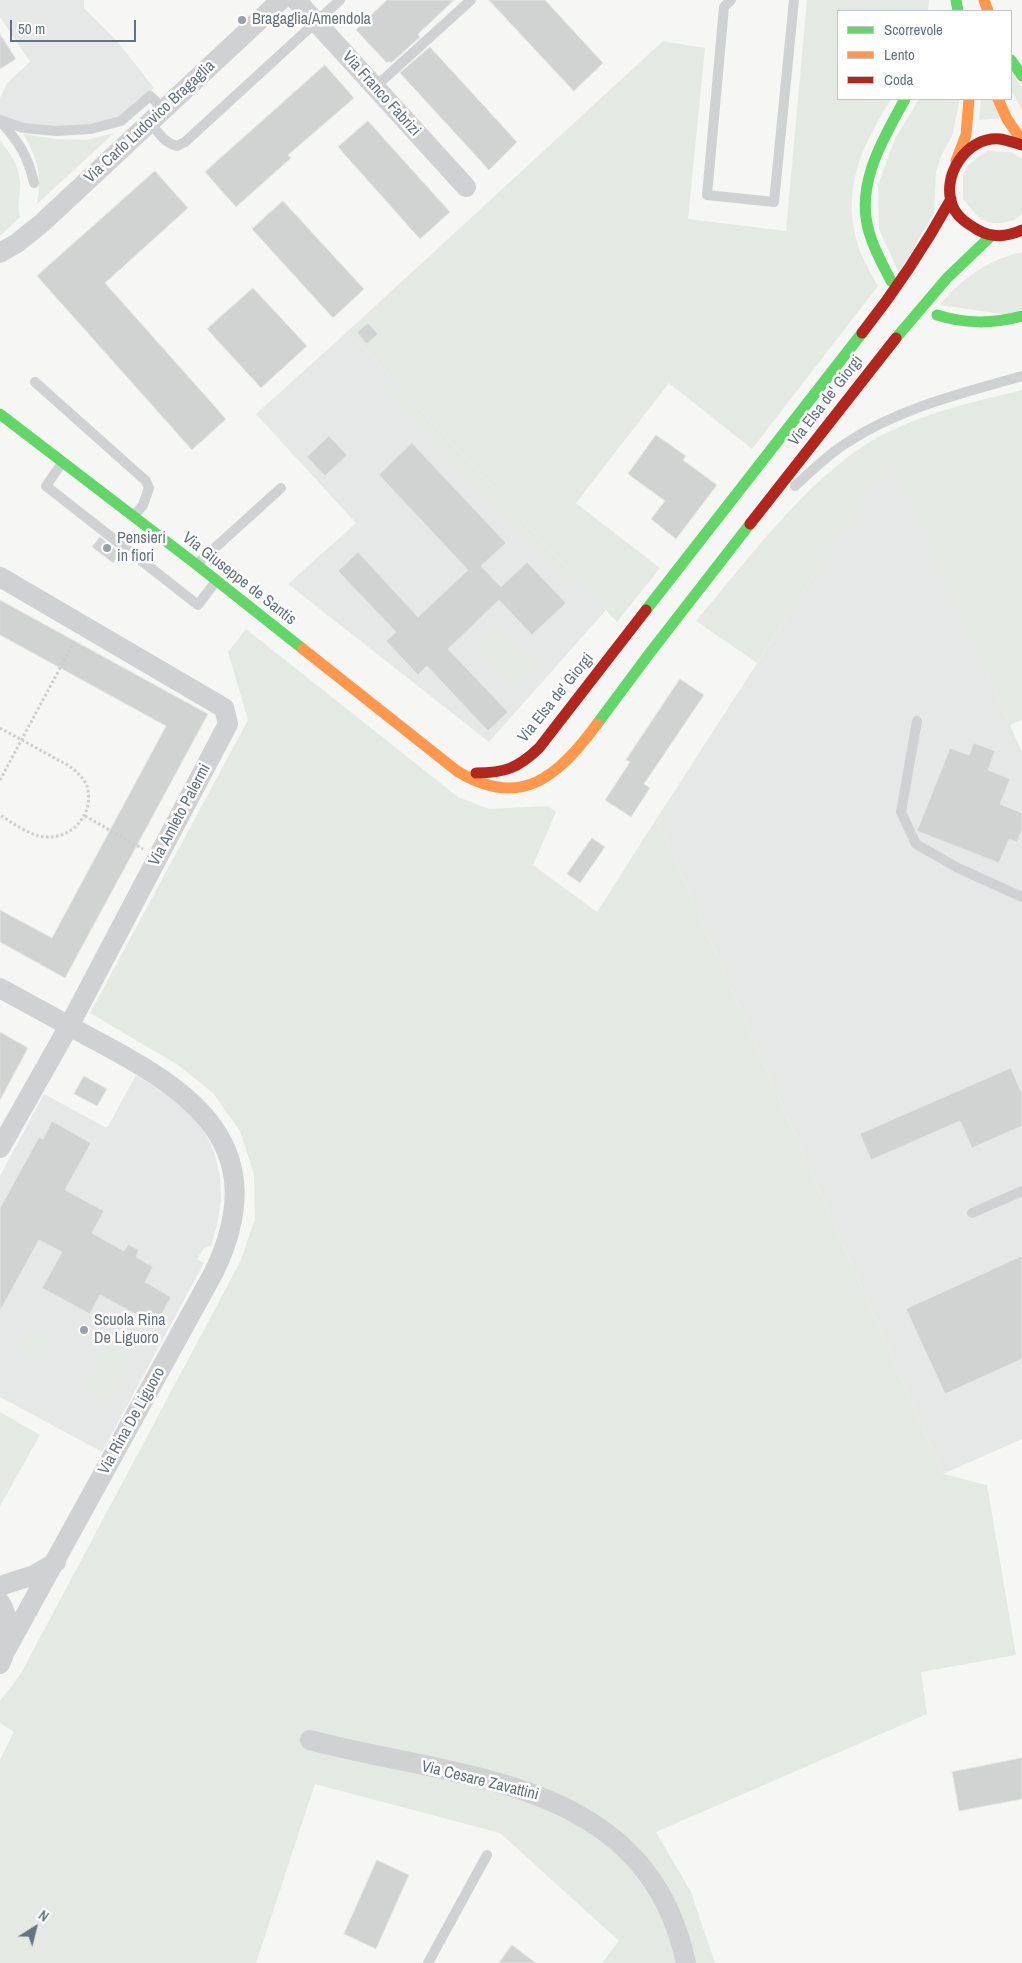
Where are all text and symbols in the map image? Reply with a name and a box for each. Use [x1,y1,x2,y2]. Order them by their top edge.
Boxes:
scale bar [12,10,139,42]
place label: Bragaglia/Amendola [252,10,371,30]
legend [837,10,1012,100]
marker: Bragaglia/Amendola [236,14,248,26]
text: 50 m [18,18,45,39]
text: Scorrevole [884,19,943,40]
text: Lento [884,44,915,65]
street label: Via Franco Fabrizi [338,48,424,140]
street label: Via Carlo Ludovico Bragaglia [81,57,219,187]
text: Coda [884,69,913,90]
street label: Via Elsa de' Giorgi [785,352,867,450]
place label: Pensieri in fiori [117,529,166,567]
street label: Via Giuseppe de Santis [178,529,300,629]
marker: Pensieri in fiori [101,542,113,554]
street label: Via Elsa de' Giorgi [514,649,598,747]
street label: Via Amleto Palermi [145,761,215,869]
place label: Scuola Rina De Liguoro [94,1311,165,1349]
marker: Scuola Rina De Liguoro [78,1324,90,1336]
street label: Via Rina De Liguoro [95,1364,169,1478]
street label: Via Cesare Zavattini [419,1757,541,1805]
north arrow [10,1903,60,1953]
text: N [35,1906,52,1926]

